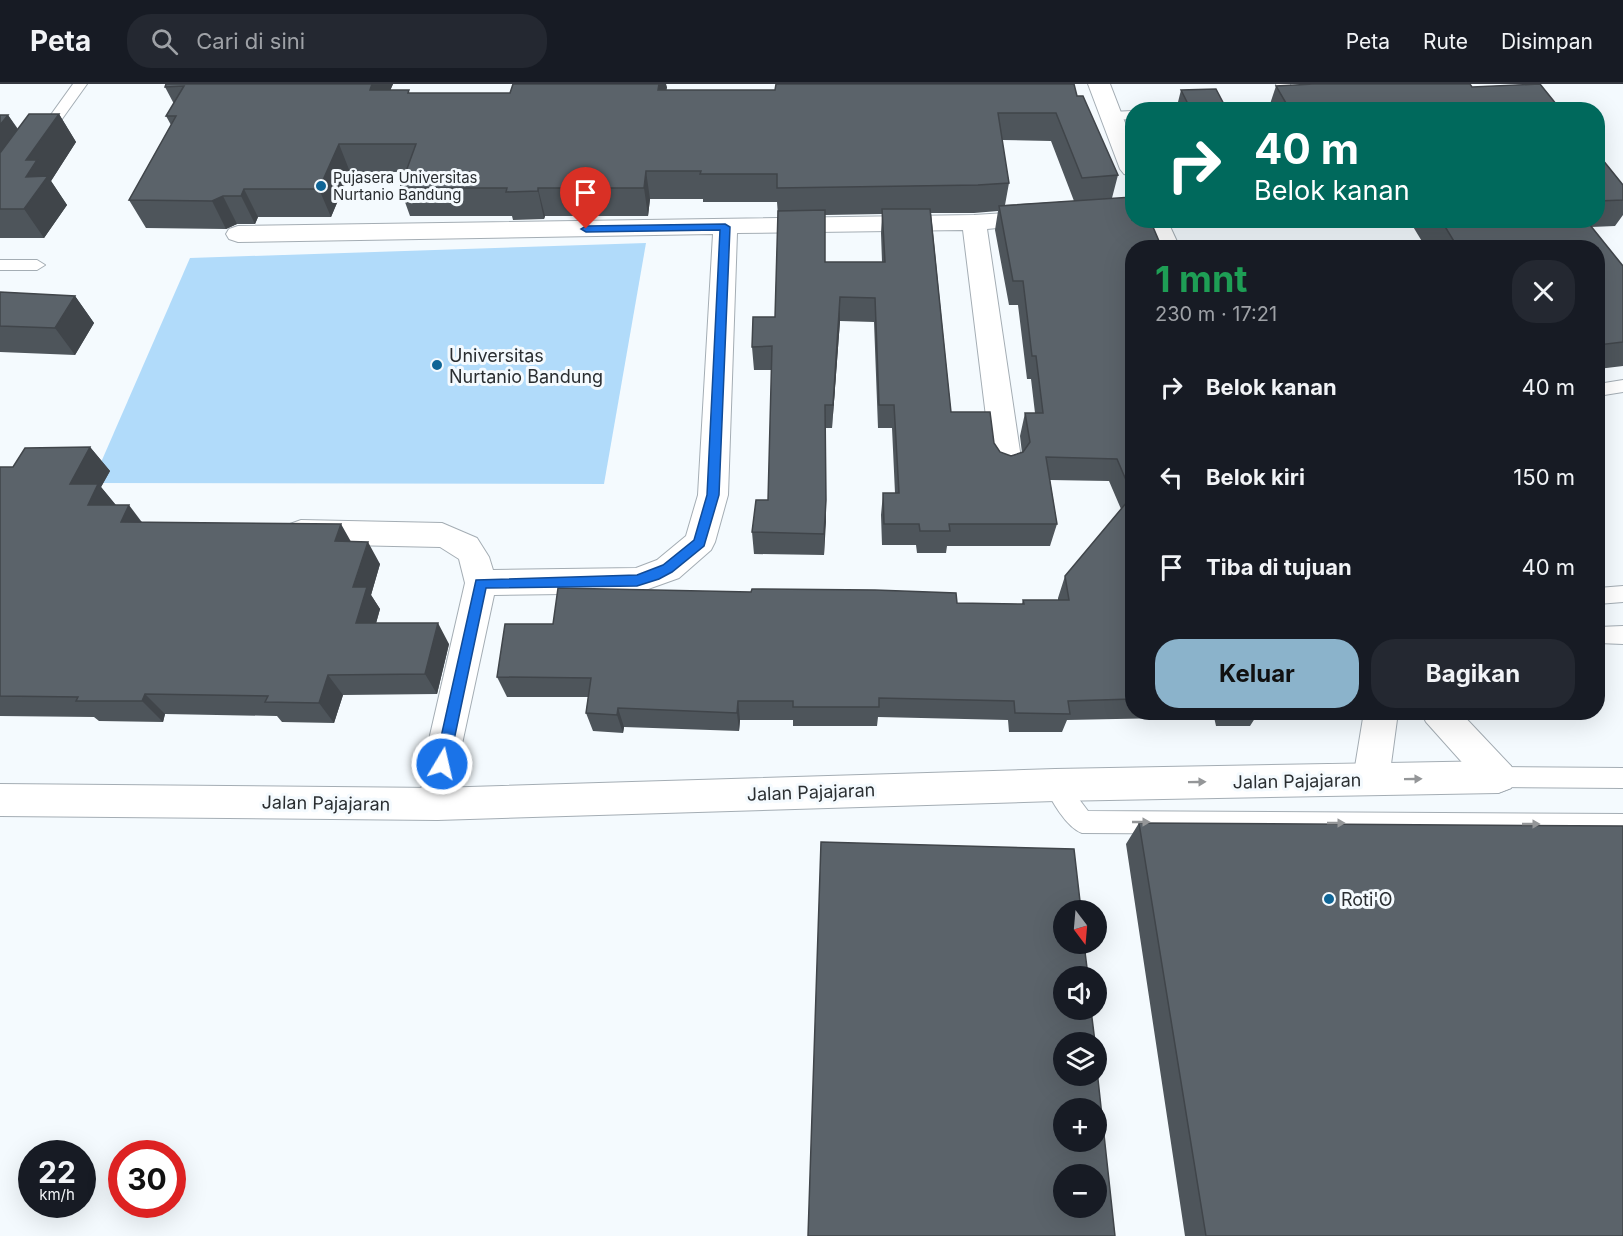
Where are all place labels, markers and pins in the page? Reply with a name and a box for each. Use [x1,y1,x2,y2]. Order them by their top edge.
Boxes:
pin [560,167,611,229]
place label: Pujasera Universitas Nurtanio Bandung [333,168,478,204]
marker: Pujasera Universitas Nurtanio Bandung [314,179,328,193]
place label: Universitas Nurtanio Bandung [449,345,603,387]
marker: Universitas Nurtanio Bandung [430,358,444,372]
place label: Roti'O [1341,889,1393,910]
marker: Roti'O [1322,892,1336,906]

